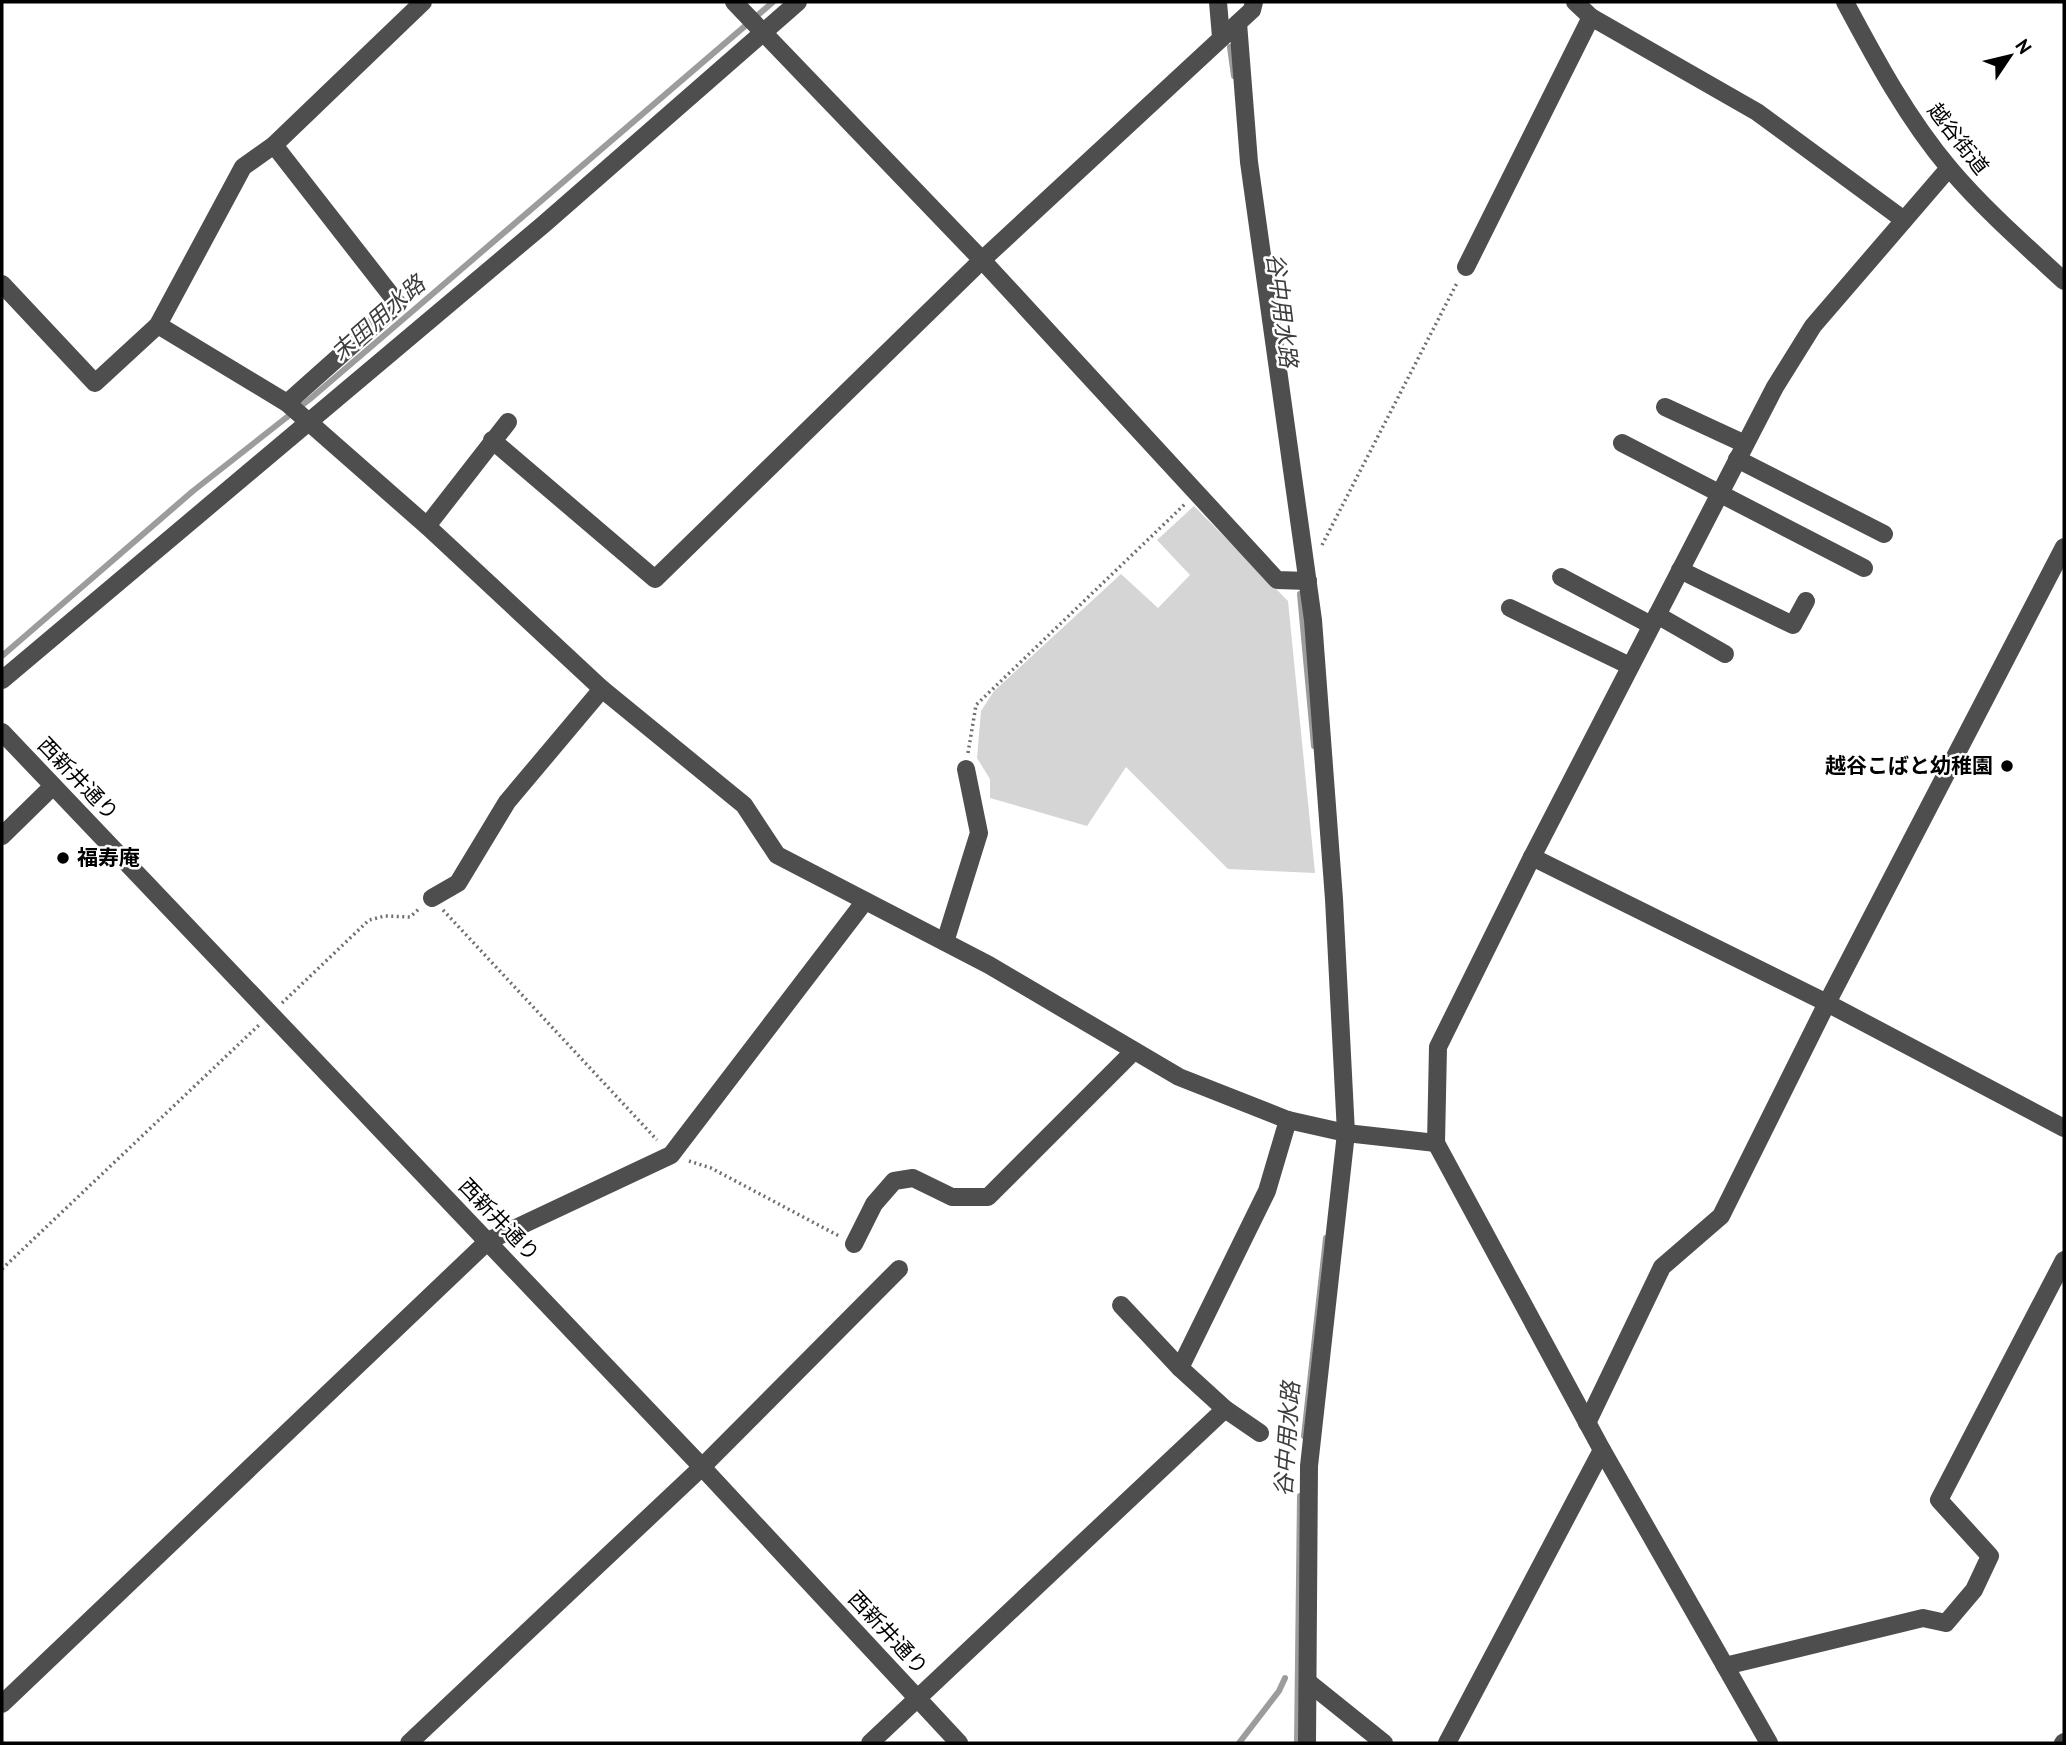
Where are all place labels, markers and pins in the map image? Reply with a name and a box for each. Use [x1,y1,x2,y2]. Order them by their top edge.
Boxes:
place label: 越谷こばと幼稚園 [1825,752,1993,779]
marker: 越谷こばと幼稚園 [1999,758,2015,774]
place label: 福寿庵 [77,844,140,871]
marker: 福寿庵 [55,850,71,866]

